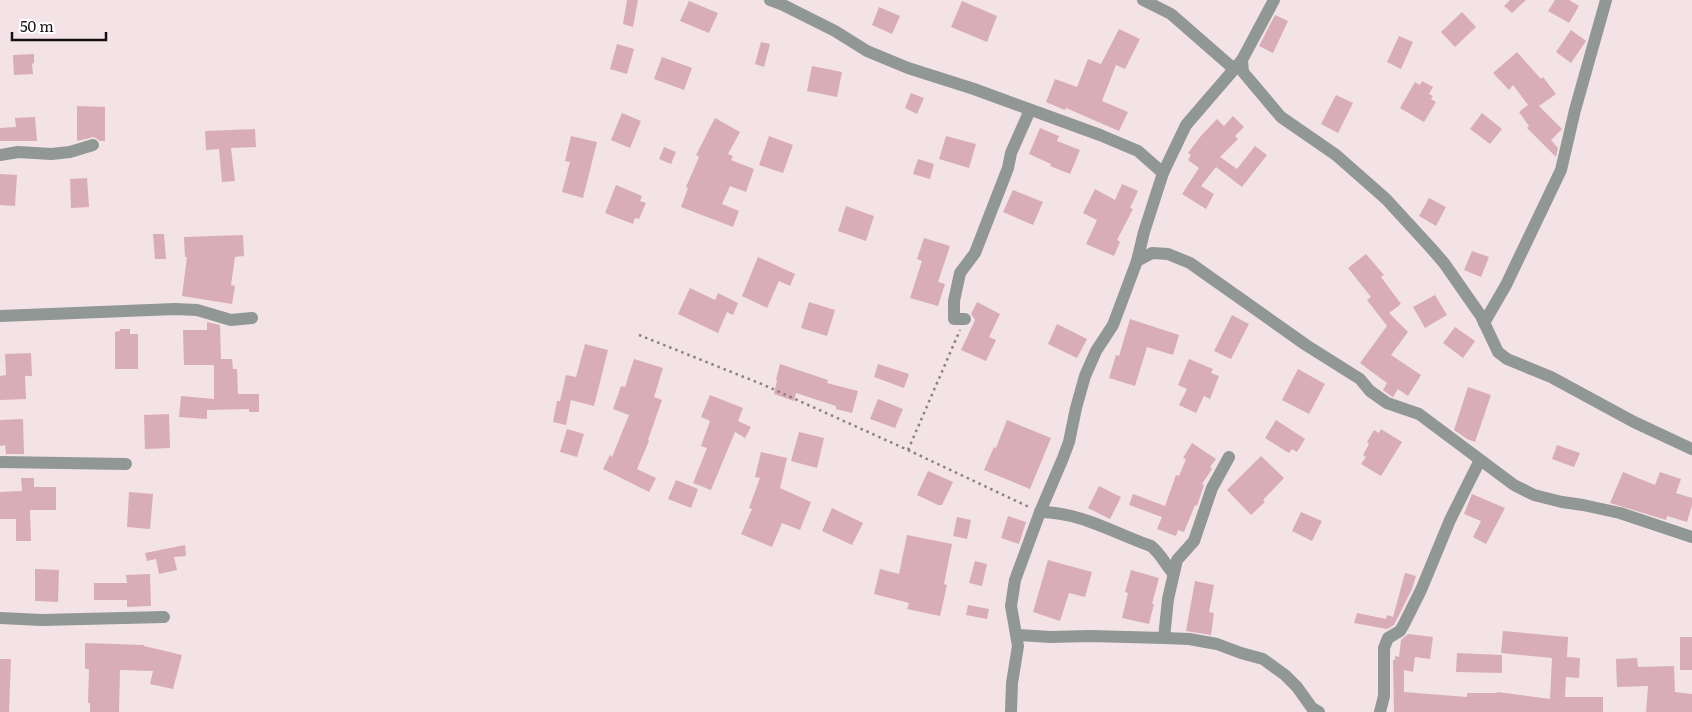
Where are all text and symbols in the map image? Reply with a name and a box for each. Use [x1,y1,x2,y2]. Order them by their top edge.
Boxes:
scale bar [12,10,106,42]
text: 50 m [20,14,54,37]

